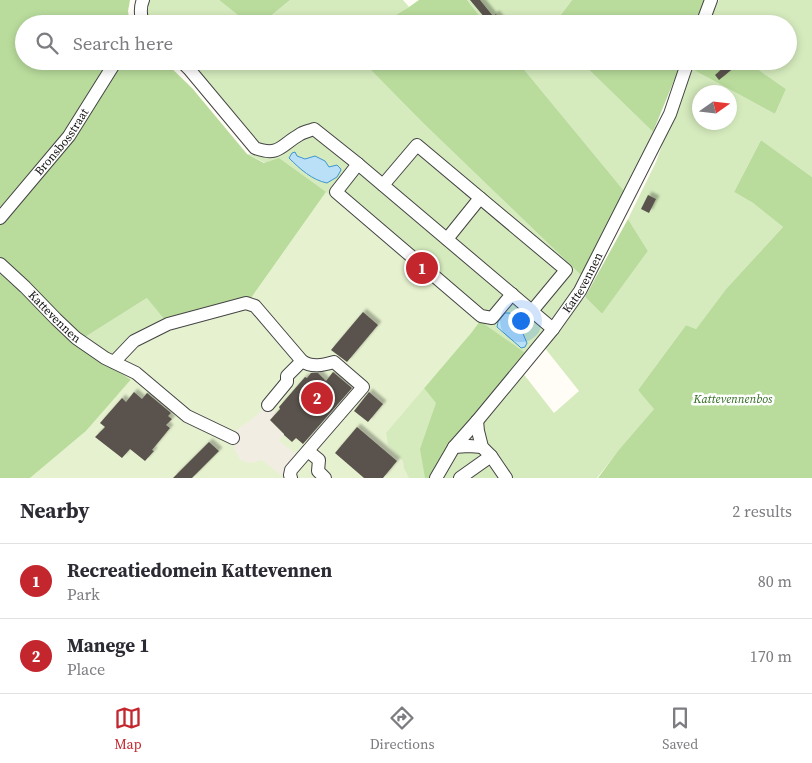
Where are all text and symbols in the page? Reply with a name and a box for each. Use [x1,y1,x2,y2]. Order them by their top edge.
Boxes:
search box [15,15,797,70]
icon: search [33,29,61,57]
text: Search here [73,30,173,56]
north arrow [692,85,737,130]
street label: Bronsbosstraat [31,105,92,179]
pin: 1 [406,249,438,287]
street label: Kattevennen [559,250,606,316]
street label: Kattevennen [25,287,84,347]
your location [508,308,534,334]
pin: 2 [301,379,333,417]
park label: Kattevennenbos [693,391,773,407]
text: Nearby [20,496,90,525]
text: 2 results [732,500,792,522]
text: Recreatiedomein Kattevennen [67,557,332,583]
text: 1 [32,570,40,592]
text: 80 m [758,570,792,592]
text: Park [67,583,100,605]
text: Manege 1 [67,632,150,658]
text: 2 [32,645,40,667]
text: 170 m [750,645,792,667]
text: Place [67,658,105,680]
tab: Map [114,704,142,754]
tab: Directions [370,704,434,754]
tab: Saved [662,704,698,754]

